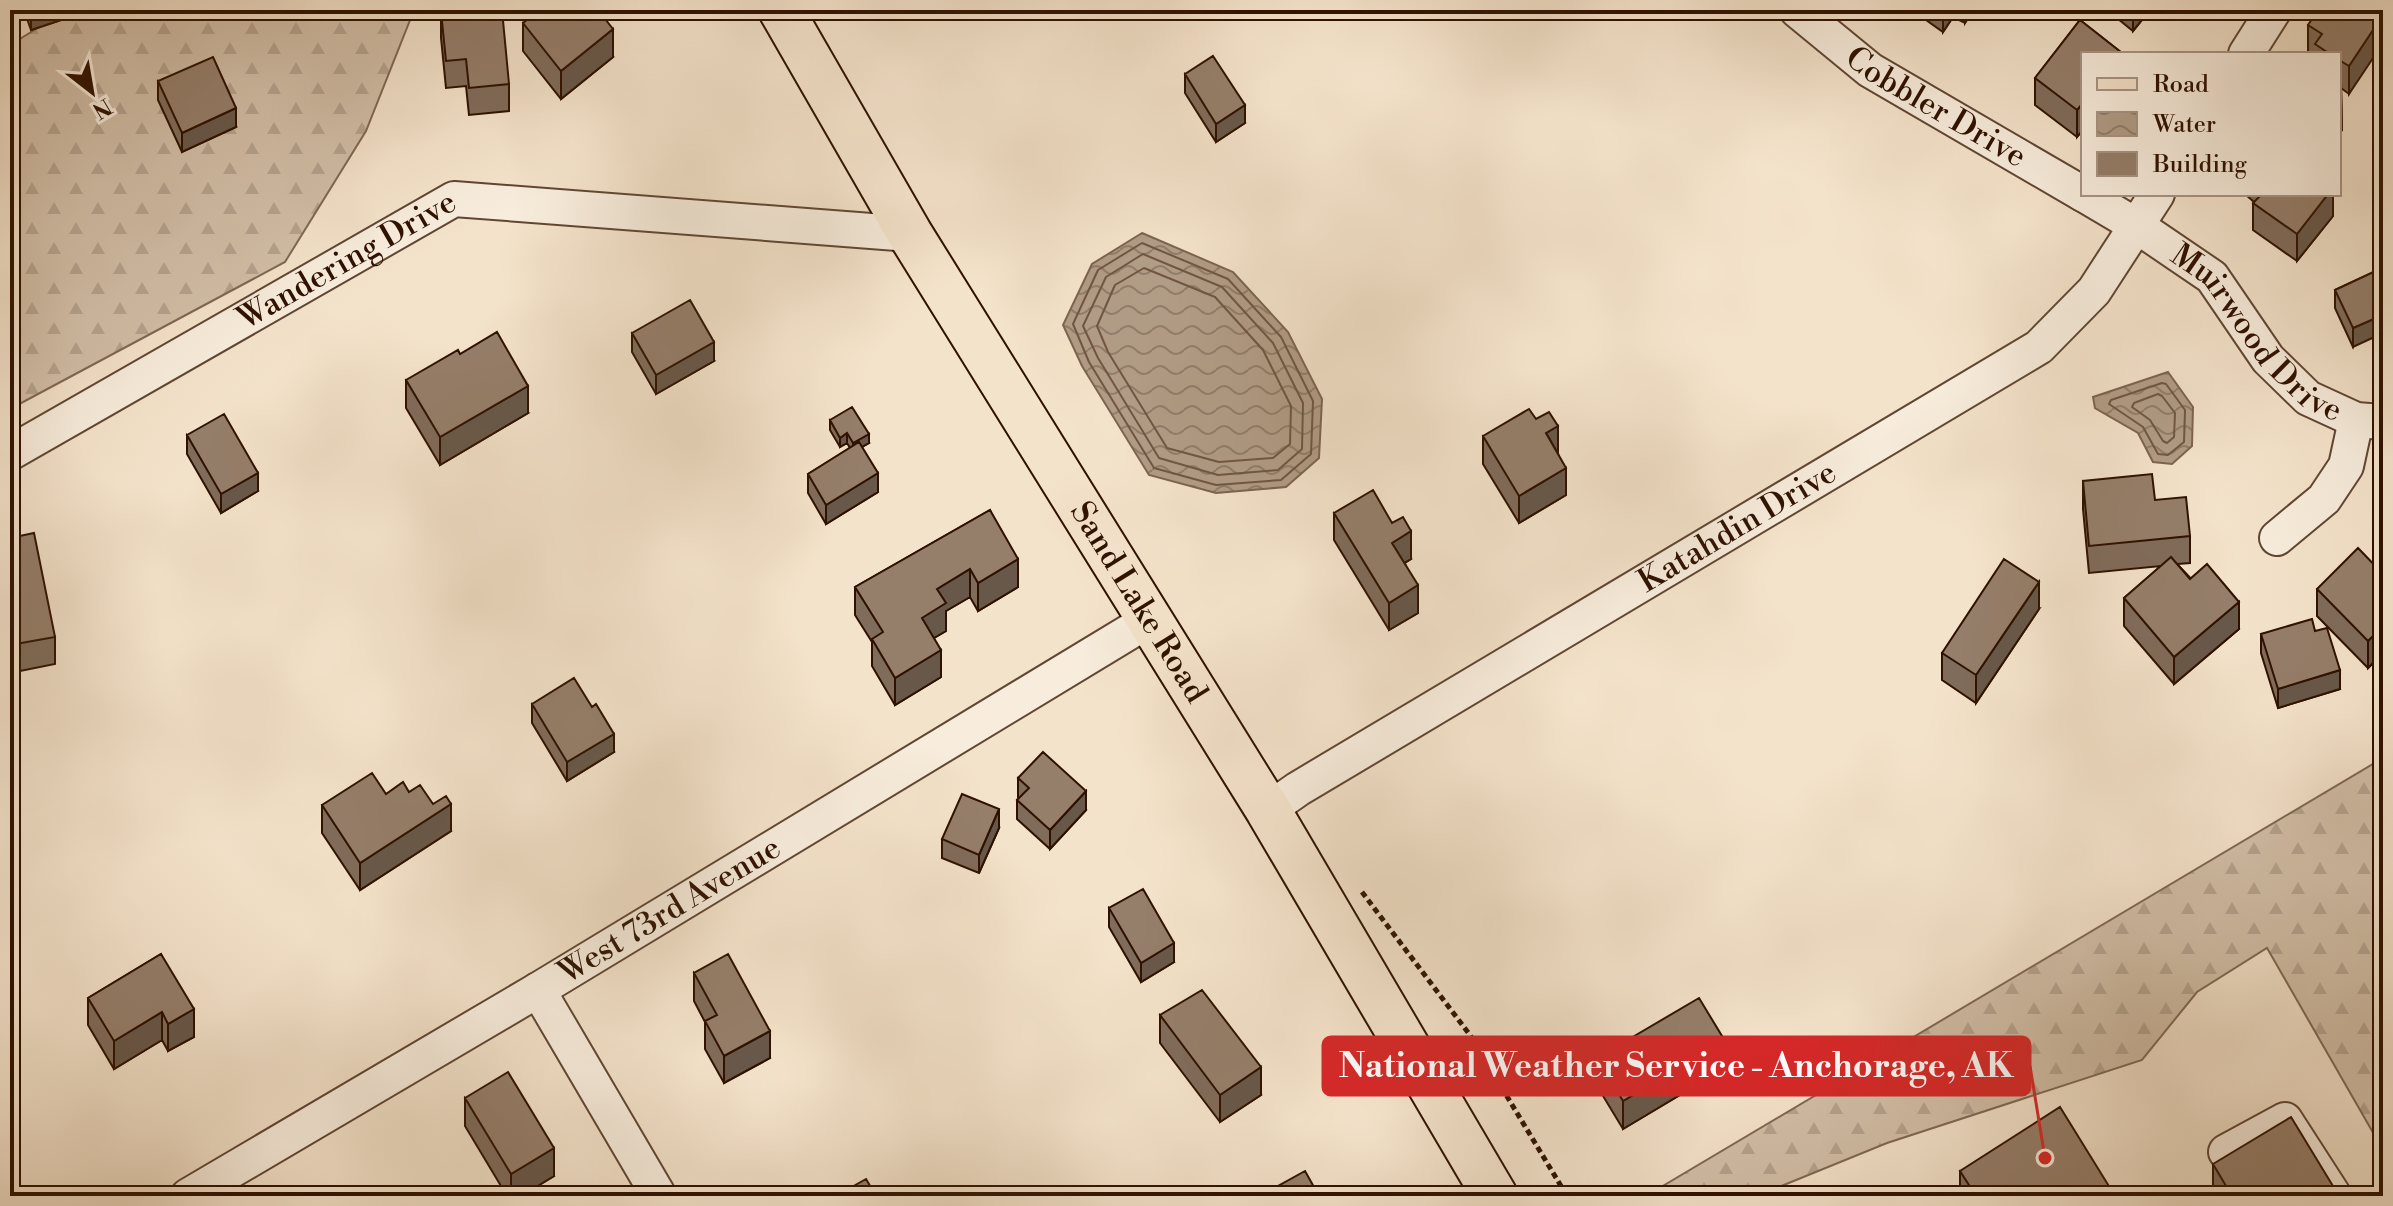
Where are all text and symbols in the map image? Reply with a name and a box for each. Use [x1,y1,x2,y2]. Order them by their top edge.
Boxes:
street label: Cobbler Drive [1837,38,2033,177]
north arrow [52,52,132,132]
legend [2081,52,2341,196]
text: Road [2153,70,2209,100]
text: N [87,92,116,124]
text: Water [2152,110,2216,140]
text: Building [2152,150,2247,180]
street label: Wandering Drive [229,182,463,339]
street label: Muirwood Drive [2163,235,2349,431]
street label: Katahdin Drive [1631,453,1844,602]
street label: Sand Lake Road [1061,494,1216,710]
street label: West 73rd Avenue [550,828,788,993]
callout: National Weather Service - Anchorage, AK [1323,1037,2030,1095]
text: National Weather Service - Anchorage, AK [1338,1046,2015,1088]

